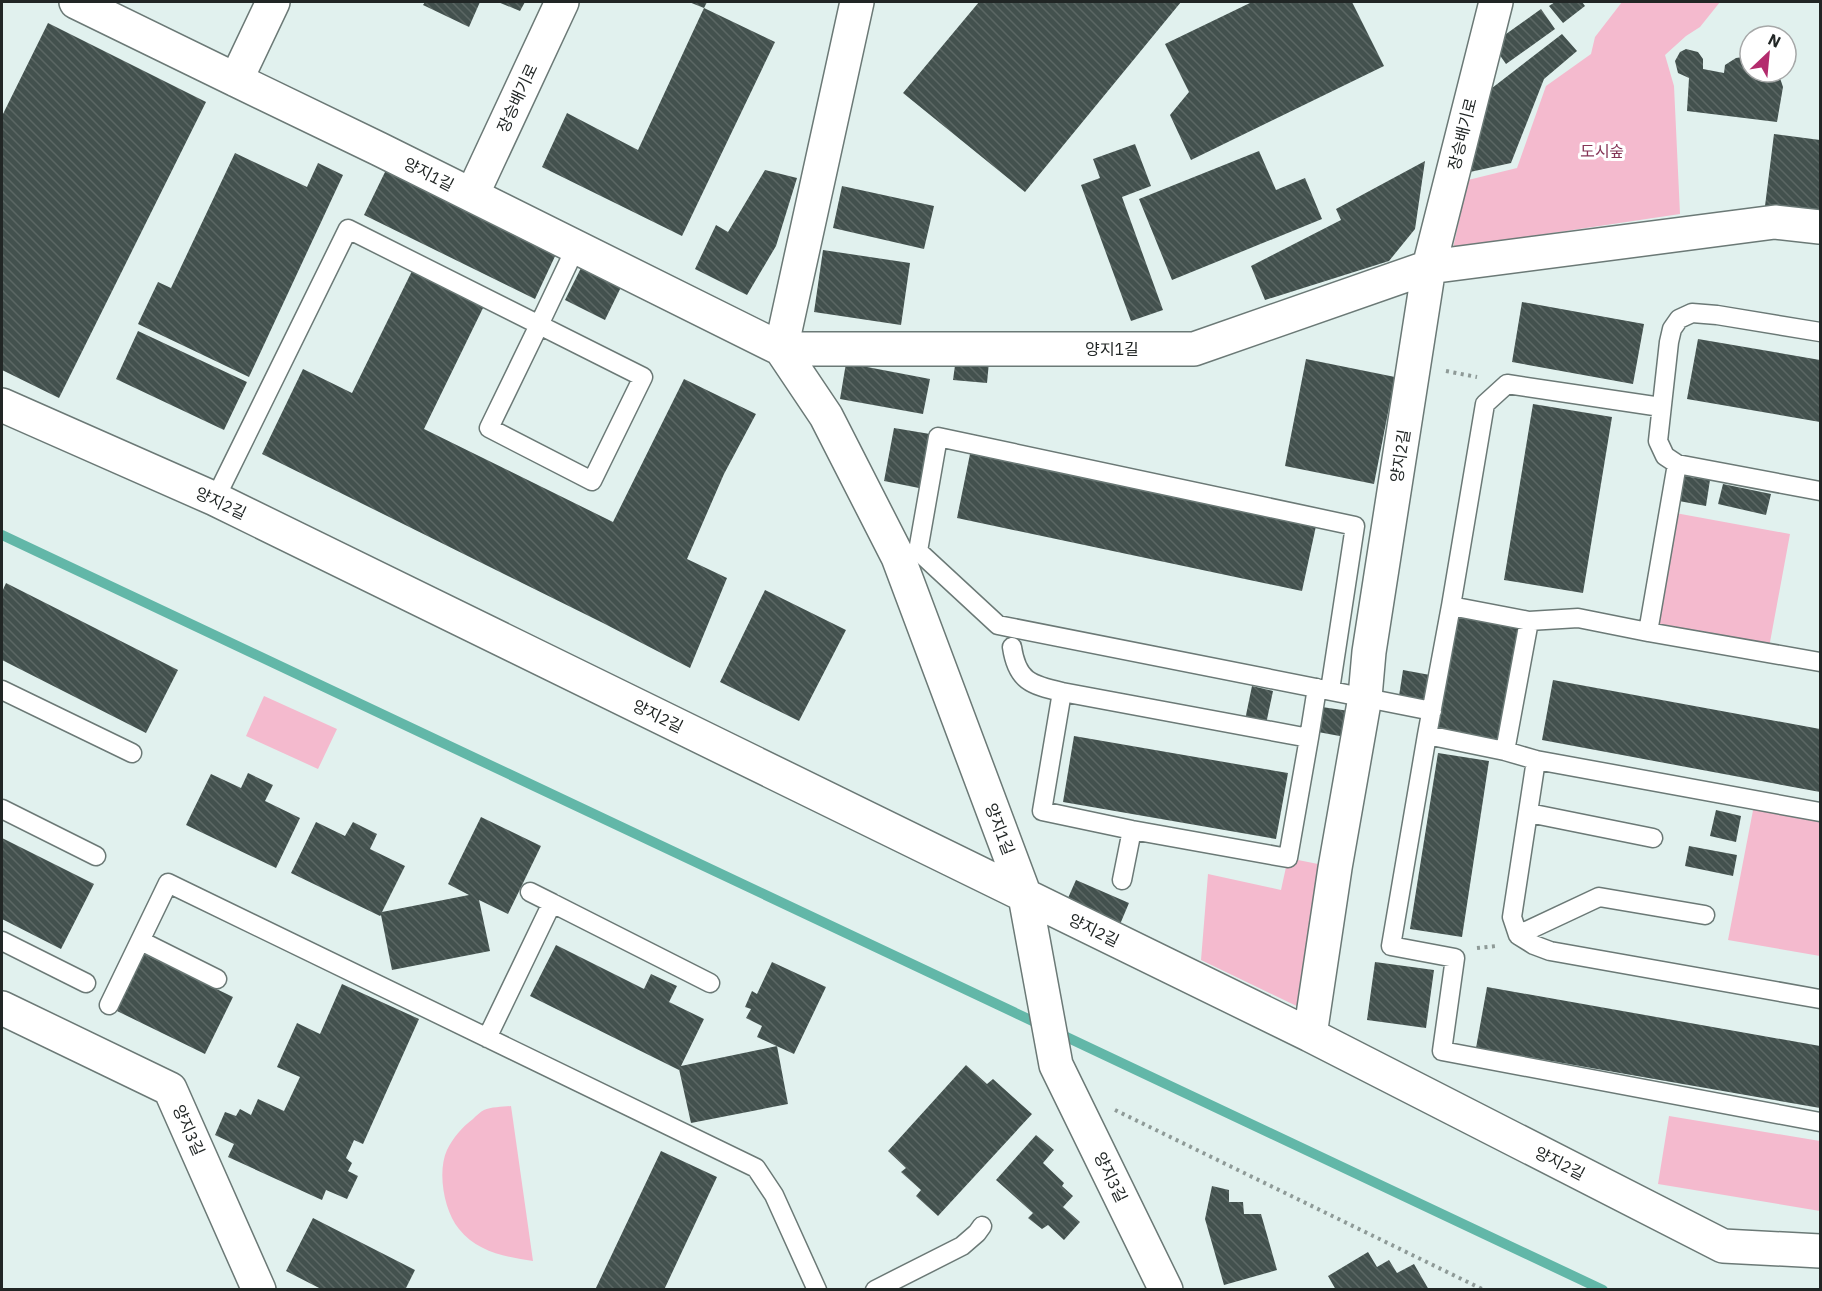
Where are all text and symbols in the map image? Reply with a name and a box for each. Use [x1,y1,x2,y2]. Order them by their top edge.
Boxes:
north arrow [1738,24,1798,84]
text: N [1765,29,1784,52]
street label: 장승배기로 [492,60,542,136]
street label: 장승배기로 [1443,96,1481,172]
park label: 도시숲 [1580,141,1624,161]
street label: 양지1길 [401,153,457,195]
street label: 양지1길 [1085,339,1139,359]
street label: 양지2길 [1386,428,1414,484]
street label: 양지2길 [192,483,250,523]
street label: 양지2길 [629,695,687,737]
street label: 양지1길 [981,800,1019,858]
street label: 양지2길 [1065,909,1123,951]
street label: 양지3길 [169,1101,209,1159]
street label: 양지2길 [1532,1142,1588,1184]
street label: 양지3길 [1090,1148,1132,1206]

